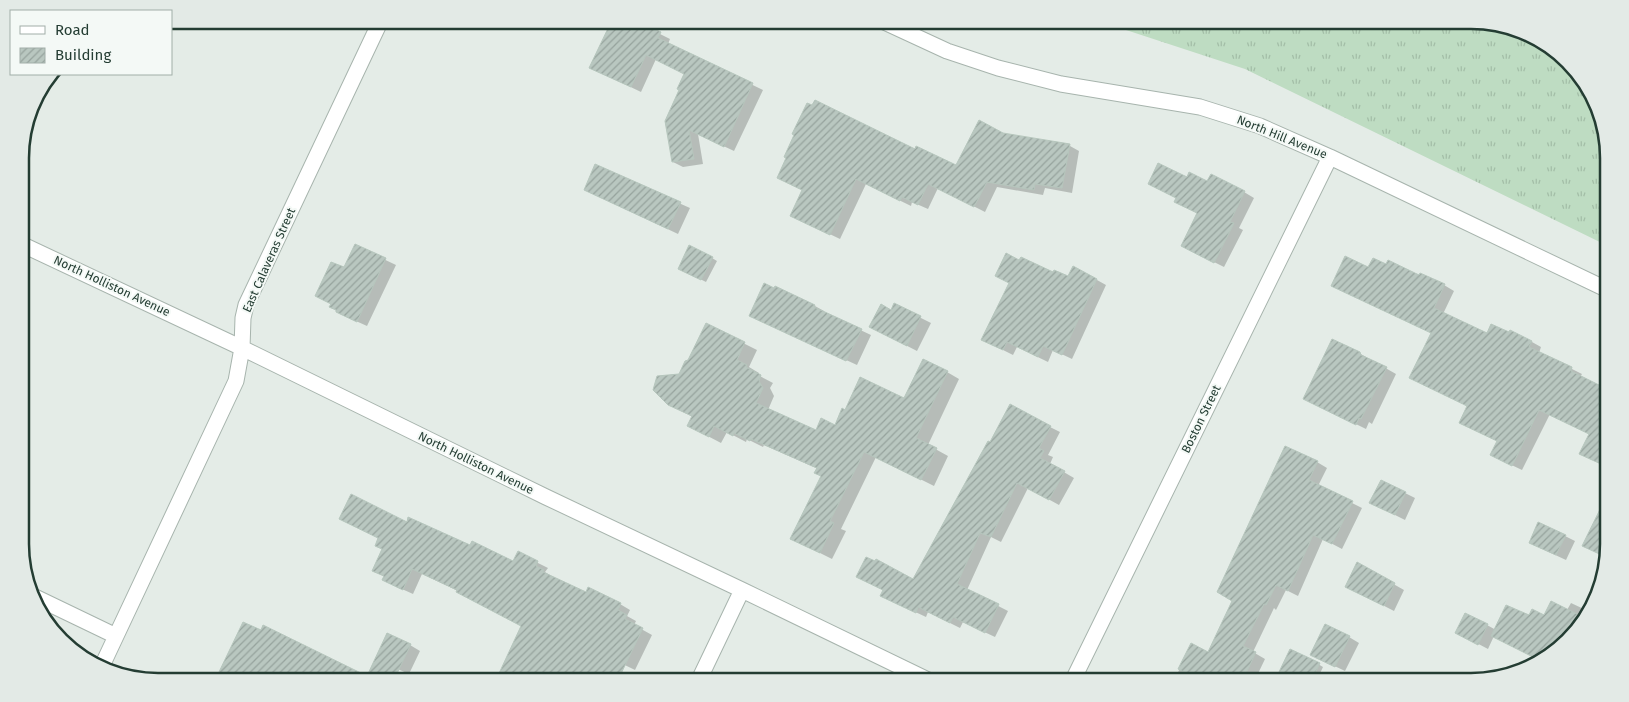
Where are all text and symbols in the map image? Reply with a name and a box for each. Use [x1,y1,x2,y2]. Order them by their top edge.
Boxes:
legend [10,10,172,75]
text: Road [55,21,90,39]
text: Building [55,46,111,64]
street label: North Hill Avenue [1235,113,1329,161]
street label: East Calaveras Street [240,205,299,314]
street label: North Holliston Avenue [52,253,172,319]
street label: Boston Street [1179,382,1224,455]
street label: North Holliston Avenue [416,429,536,497]

